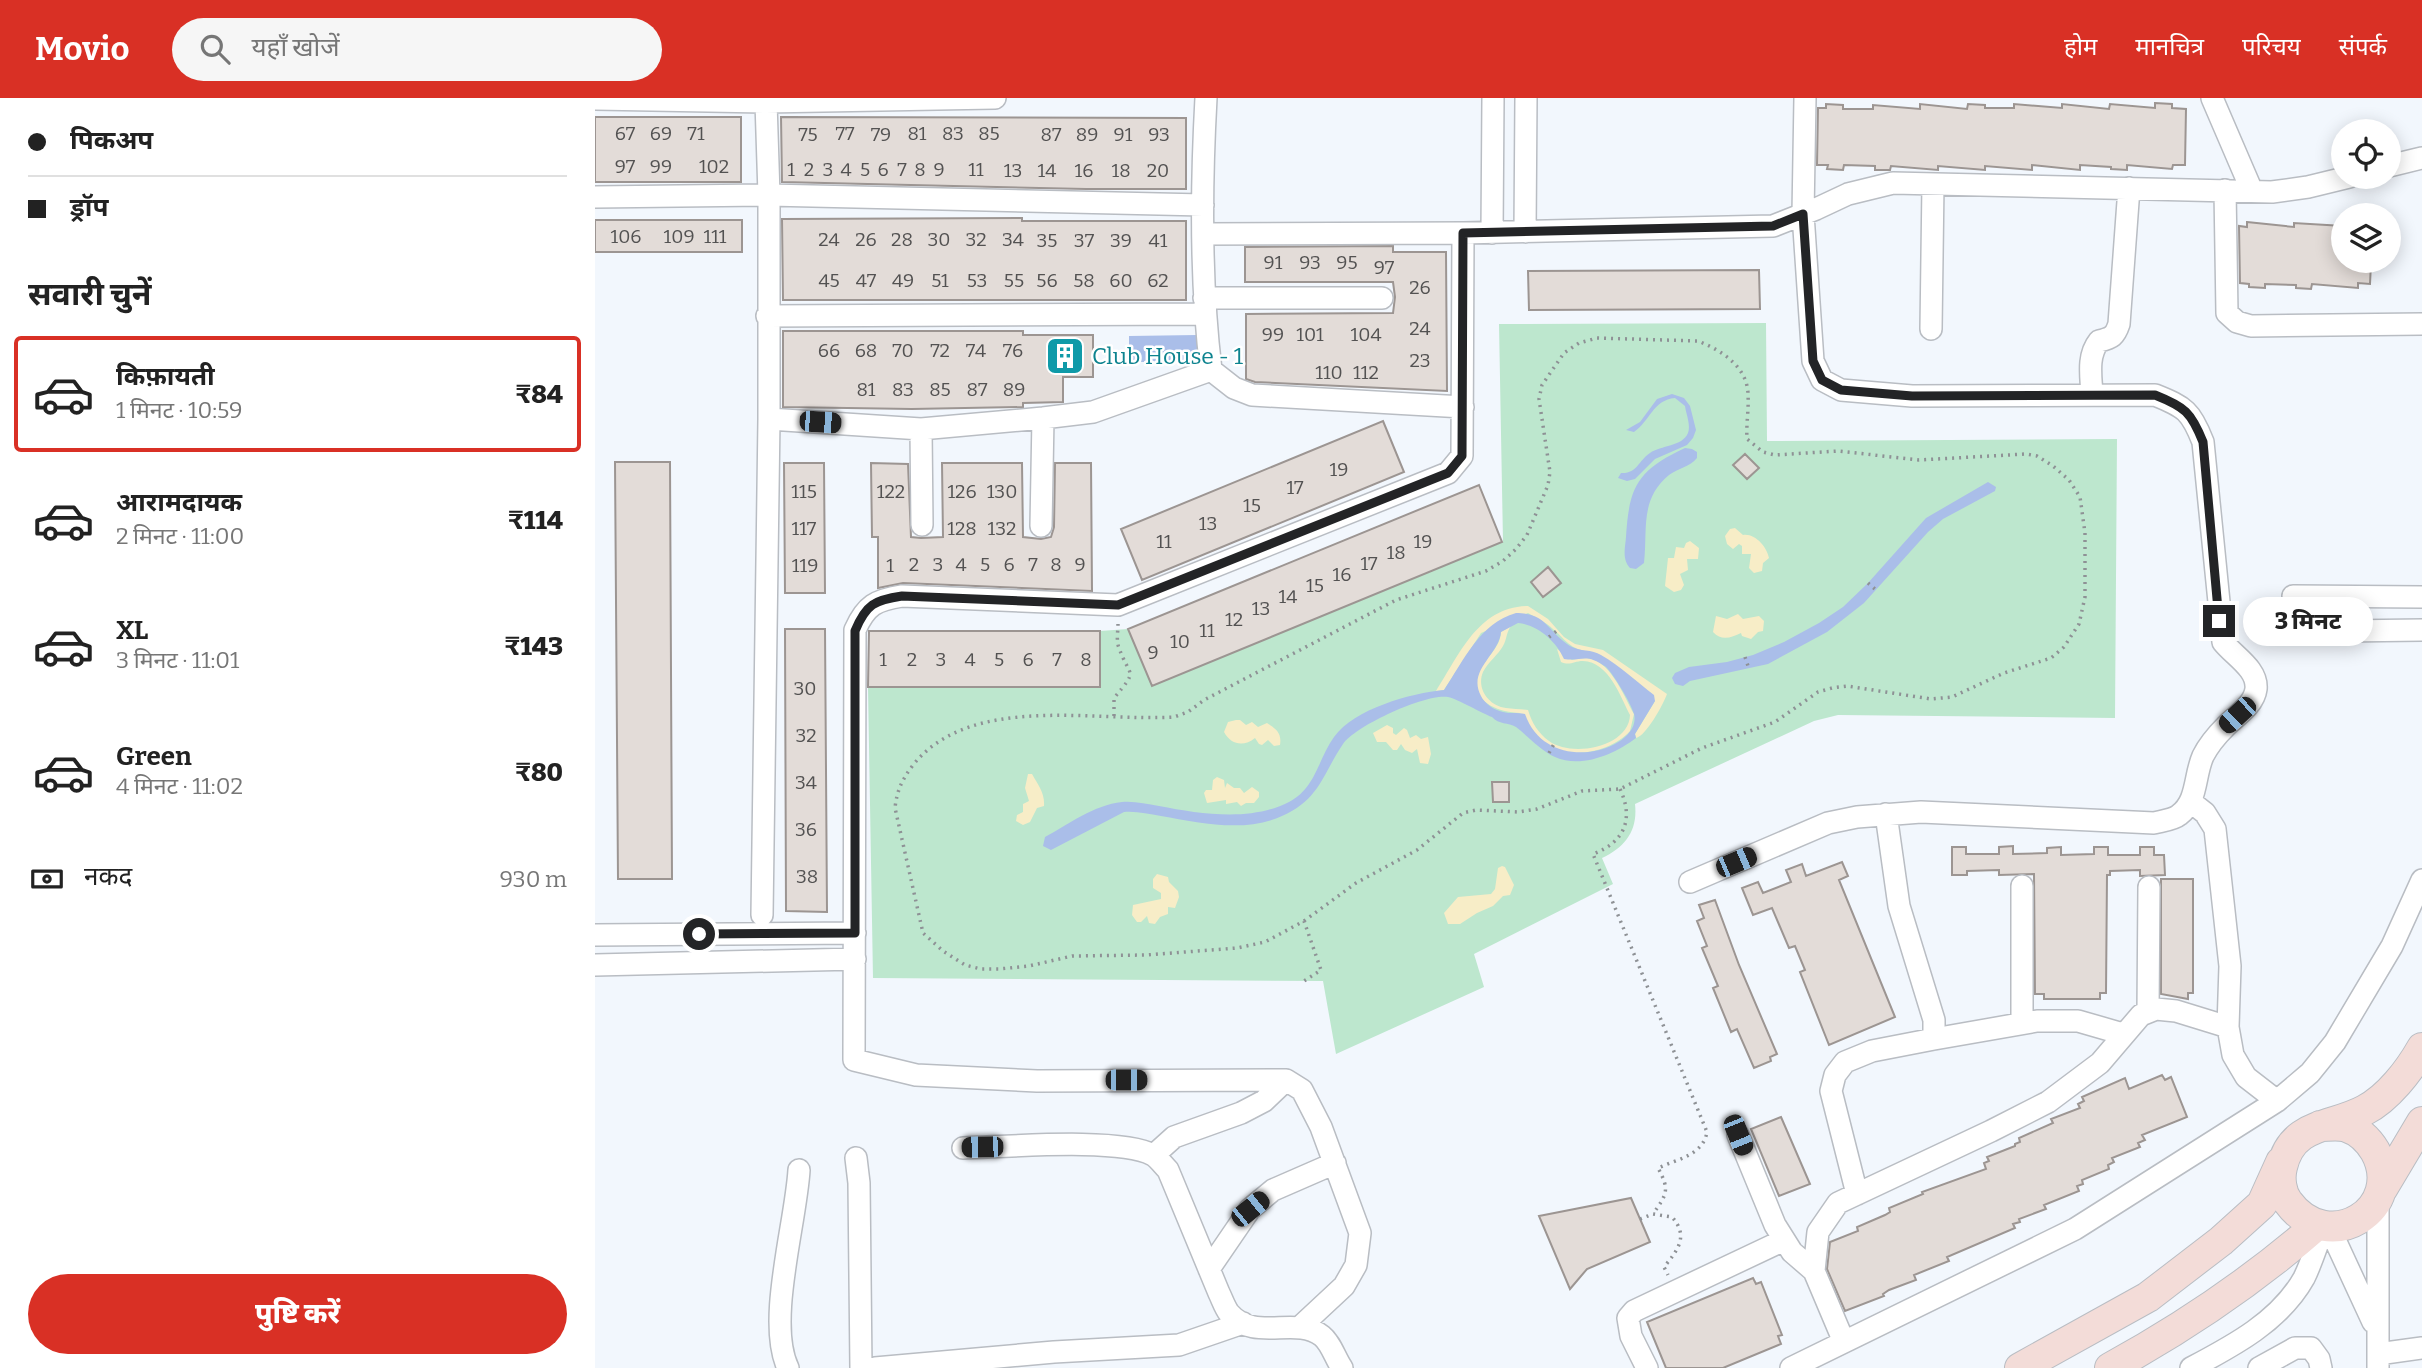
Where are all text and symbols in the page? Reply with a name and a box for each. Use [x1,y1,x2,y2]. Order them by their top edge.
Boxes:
search box [172,18,662,81]
text: Movio [35,29,130,69]
icon: search [196,30,234,68]
text: यहाँ खोजें [252,32,340,63]
text: होम [2064,33,2097,61]
text: मानचित्र [2135,33,2204,61]
text: परिचय [2242,33,2301,61]
text: संपर्क [2339,33,2387,61]
map controls [2331,119,2401,273]
button: locate [2331,119,2401,189]
house number: 67 [615,122,636,145]
house number: 69 [650,122,672,145]
house number: 71 [687,122,705,145]
house number: 77 [835,122,855,145]
house number: 81 [907,122,927,145]
house number: 83 [942,122,964,145]
house number: 85 [978,122,1000,145]
house number: 75 [798,123,818,146]
house number: 79 [871,123,891,146]
house number: 87 [1041,123,1062,146]
house number: 89 [1076,123,1098,146]
house number: 91 [1114,123,1133,146]
house number: 93 [1148,123,1170,146]
text: पिकअप [70,125,153,156]
house number: 97 [615,155,636,178]
house number: 99 [650,155,672,178]
house number: 102 [699,155,729,178]
house number: 1 [787,158,795,181]
house number: 2 [804,158,814,181]
house number: 3 [823,158,833,181]
house number: 4 [840,158,852,181]
house number: 5 [860,158,870,181]
house number: 6 [877,158,889,181]
house number: 7 [897,158,907,181]
house number: 8 [914,158,926,181]
house number: 9 [933,158,945,181]
house number: 11 [968,158,984,181]
house number: 13 [1004,159,1022,182]
house number: 14 [1038,159,1056,182]
house number: 16 [1075,159,1093,182]
house number: 18 [1111,159,1131,182]
house number: 20 [1147,159,1169,182]
text: ड्रॉप [70,192,108,223]
button: layers [2331,203,2401,273]
house number: 106 [610,225,642,248]
house number: 109 [663,225,695,248]
house number: 111 [703,225,727,248]
house number: 24 [818,228,840,251]
house number: 26 [855,228,877,251]
house number: 28 [891,228,913,251]
house number: 30 [927,228,951,251]
house number: 32 [965,228,987,251]
house number: 34 [1002,228,1024,251]
house number: 35 [1037,229,1057,252]
house number: 37 [1074,229,1095,252]
house number: 39 [1110,229,1132,252]
house number: 41 [1149,229,1168,252]
house number: 91 [1264,251,1283,274]
house number: 93 [1299,251,1321,274]
house number: 95 [1336,251,1358,274]
house number: 97 [1374,256,1395,279]
house number: 45 [818,269,840,292]
house number: 47 [856,269,877,292]
house number: 49 [892,269,914,292]
house number: 51 [931,269,949,292]
house number: 53 [967,269,987,292]
house number: 55 [1004,269,1024,292]
house number: 56 [1036,269,1058,292]
house number: 58 [1073,269,1095,292]
house number: 60 [1109,269,1133,292]
house number: 62 [1147,269,1169,292]
text: सवारी चुनें [28,275,152,313]
house number: 26 [1409,276,1431,299]
house number: 24 [1409,317,1431,340]
house number: 99 [1262,323,1284,346]
house number: 101 [1296,323,1324,346]
house number: 104 [1351,323,1382,346]
building icon: Club House - 1 [1044,335,1086,377]
house number: 66 [818,339,840,362]
house number: 68 [855,339,877,362]
house number: 70 [892,339,914,362]
house number: 72 [930,339,950,362]
house number: 74 [966,339,986,362]
house number: 76 [1003,339,1023,362]
place label: Club House - 1 [1092,342,1244,370]
house number: 23 [1409,349,1431,372]
text: किफ़ायती [116,361,215,392]
house number: 110 [1315,361,1343,384]
house number: 112 [1353,361,1379,384]
icon: car [32,363,95,426]
house number: 81 [856,378,876,401]
house number: 83 [892,378,914,401]
house number: 85 [929,378,951,401]
house number: 87 [967,378,988,401]
house number: 89 [1003,378,1025,401]
text: ₹84 [515,379,563,410]
text: 1 मिनट · 10:59 [116,396,243,424]
car [799,410,842,434]
house number: 19 [1330,458,1348,481]
house number: 17 [1286,476,1304,499]
house number: 115 [791,480,817,503]
house number: 122 [877,480,905,503]
house number: 126 [947,480,977,503]
house number: 130 [987,480,1017,503]
text: आरामदायक [116,487,242,518]
icon: car [32,489,95,552]
house number: 15 [1243,494,1261,517]
text: ₹114 [508,505,563,536]
house number: 13 [1199,512,1217,535]
house number: 117 [792,517,817,540]
house number: 128 [947,517,977,540]
house number: 132 [988,517,1016,540]
text: 2 मिनट · 11:00 [116,522,244,550]
house number: 11 [1156,530,1172,553]
house number: 19 [1414,530,1432,553]
house number: 18 [1386,541,1406,564]
house number: 17 [1360,552,1378,575]
house number: 2 [909,553,919,576]
house number: 3 [933,553,943,576]
house number: 4 [955,553,967,576]
house number: 5 [980,553,990,576]
house number: 6 [1003,553,1015,576]
house number: 7 [1028,553,1038,576]
house number: 8 [1050,553,1062,576]
house number: 9 [1074,553,1086,576]
house number: 119 [792,554,818,577]
house number: 1 [886,554,894,577]
house number: 16 [1333,563,1351,586]
house number: 15 [1306,574,1324,597]
house number: 14 [1279,585,1297,608]
callout: 3 मिनट [2243,596,2373,646]
house number: 13 [1252,597,1270,620]
route end [2203,605,2235,637]
text: 3 मिनट [2275,607,2341,635]
house number: 12 [1225,608,1243,631]
icon: car [32,615,95,678]
text: XL [116,615,148,646]
house number: 11 [1199,619,1215,642]
house number: 10 [1170,630,1190,653]
text: ₹143 [504,631,563,662]
house number: 9 [1147,641,1159,664]
text: 3 मिनट · 11:01 [116,646,239,674]
house number: 1 [879,648,887,671]
house number: 2 [907,648,917,671]
house number: 3 [936,648,946,671]
house number: 4 [964,648,976,671]
house number: 5 [994,648,1004,671]
house number: 6 [1022,648,1034,671]
house number: 7 [1052,648,1062,671]
house number: 8 [1080,648,1092,671]
house number: 30 [793,677,817,700]
car [2215,693,2260,737]
house number: 32 [795,724,817,747]
icon: car [32,741,95,804]
text: Green [116,741,192,772]
text: ₹80 [515,757,563,788]
house number: 34 [795,771,817,794]
text: 4 मिनट · 11:02 [116,772,243,800]
house number: 36 [795,818,817,841]
car [1713,844,1760,880]
icon: cash [28,860,66,898]
text: नकद [84,861,132,892]
text: 930 m [500,865,567,893]
house number: 38 [796,865,818,888]
route start [683,918,715,950]
car [1106,1070,1148,1091]
car [1721,1112,1756,1158]
car [961,1136,1004,1158]
car [1228,1188,1273,1230]
button: पुष्टि करें [28,1274,567,1354]

